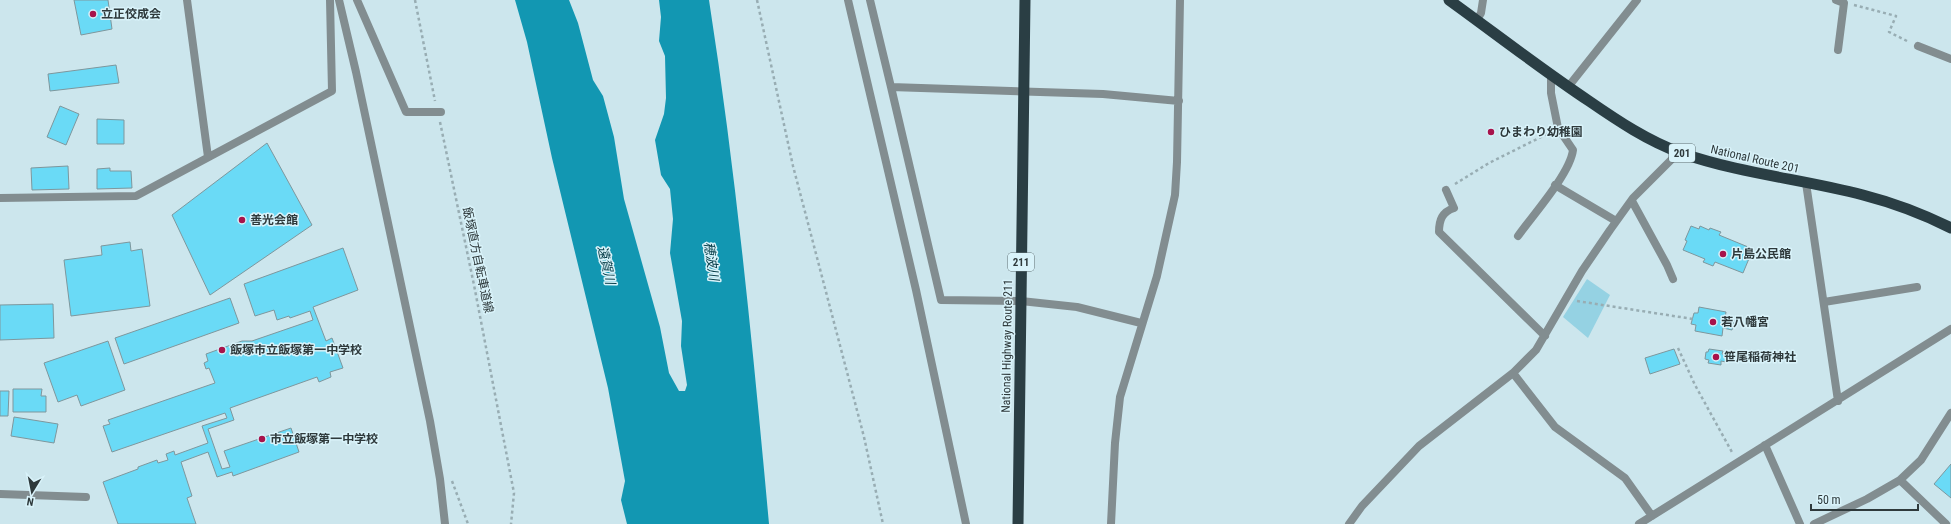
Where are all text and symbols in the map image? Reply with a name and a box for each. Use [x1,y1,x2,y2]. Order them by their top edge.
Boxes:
place label: 立正佼成会 [101,7,161,21]
marker: 立正佼成会 [88,9,98,19]
place label: ひまわり幼稚園 [1499,125,1583,139]
marker: ひまわり幼稚園 [1486,127,1496,137]
street label: National Route 201 [1709,142,1801,176]
road number: 201 [1669,144,1695,162]
street label: 飯塚直方自転車道線 [460,206,496,314]
place label: 善光会館 [250,213,298,227]
marker: 善光会館 [237,215,247,225]
water label: 穂波川 [701,241,722,283]
water label: 遠賀川 [595,244,619,288]
place label: 片島公民館 [1731,247,1791,261]
marker: 片島公民館 [1718,249,1728,259]
road number: 211 [1008,253,1034,271]
street label: National Highway Route 211 [999,279,1015,413]
place label: 若八幡宮 [1721,315,1769,329]
marker: 若八幡宮 [1708,317,1718,327]
place label: 飯塚市立飯塚第一中学校 [230,343,362,357]
marker: 飯塚市立飯塚第一中学校 [217,345,227,355]
place label: 笹尾稲荷神社 [1724,350,1796,364]
marker: 笹尾稲荷神社 [1711,352,1721,362]
place label: 市立飯塚第一中学校 [270,432,378,446]
marker: 市立飯塚第一中学校 [257,434,267,444]
north arrow [12,472,52,512]
scale bar [1811,486,1918,512]
text: 50 m [1817,493,1841,507]
text: N [26,494,35,508]

